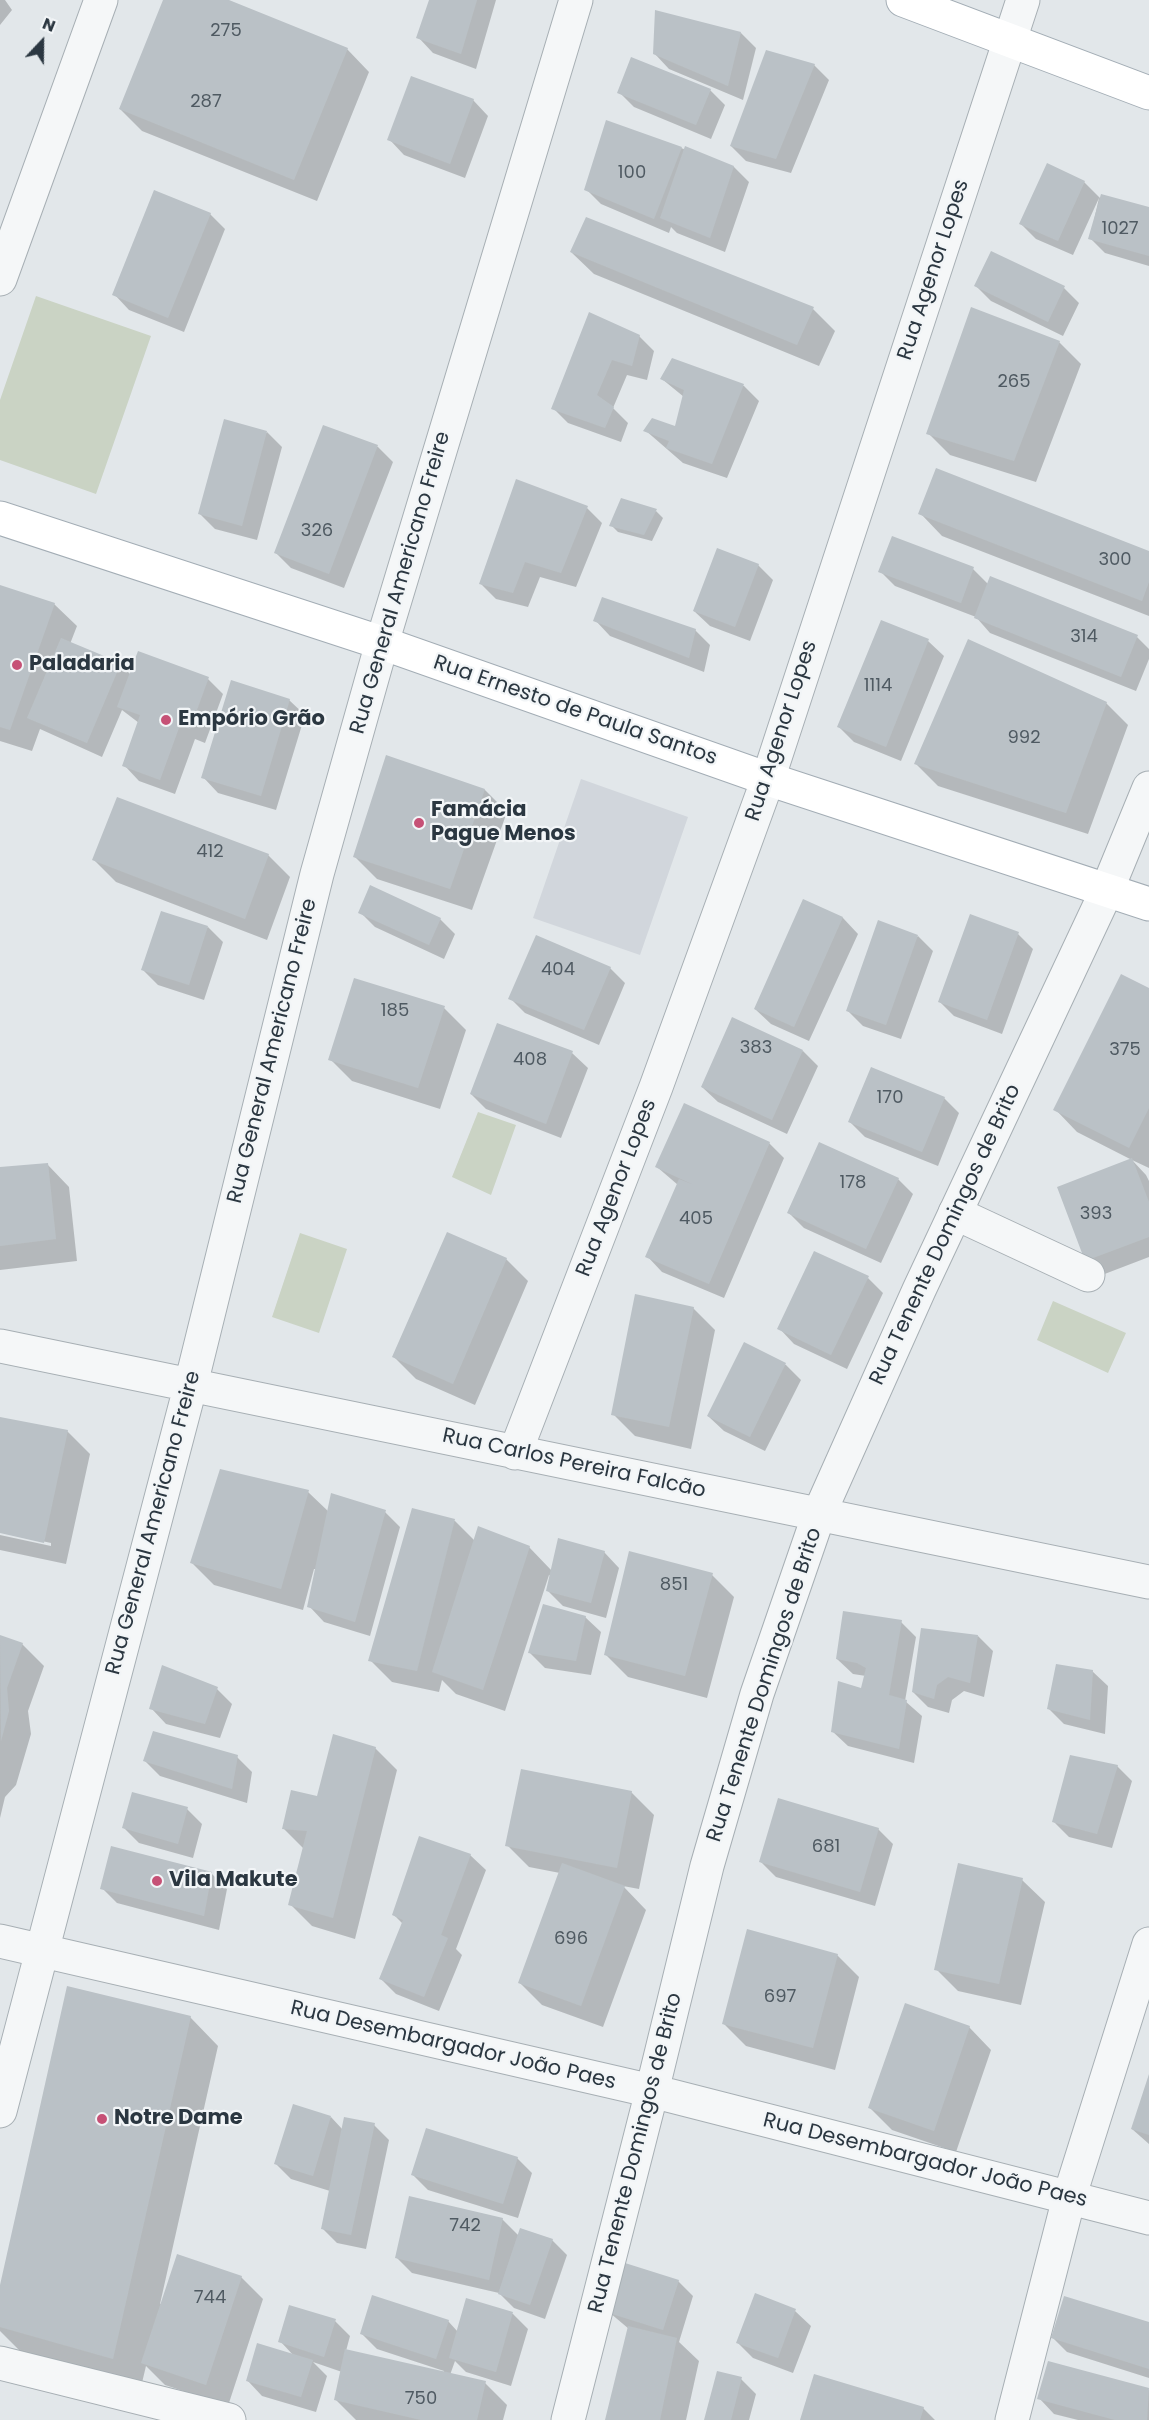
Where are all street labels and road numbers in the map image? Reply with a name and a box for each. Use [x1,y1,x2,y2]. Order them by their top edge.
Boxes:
street label: Rua Agenor Lopes [893,177,975,363]
street label: Rua General Americano Freire [346,429,456,737]
street label: Rua Agenor Lopes [741,638,823,824]
street label: Rua Ernesto de Paula Santos [430,651,720,771]
street label: Rua General Americano Freire [223,896,323,1206]
street label: Rua Tenente Domingos de Brito [865,1081,1027,1389]
street label: Rua Agenor Lopes [571,1096,663,1280]
street label: Rua General Americano Freire [101,1368,207,1678]
street label: Rua Carlos Pereira Falcão [440,1424,708,1504]
street label: Rua Tenente Domingos de Brito [702,1525,828,1845]
street label: Rua Tenente Domingos de Brito [584,1990,688,2316]
street label: Rua Desembargador João Paes [288,1996,618,2096]
street label: Rua Desembargador João Paes [760,2108,1090,2214]

